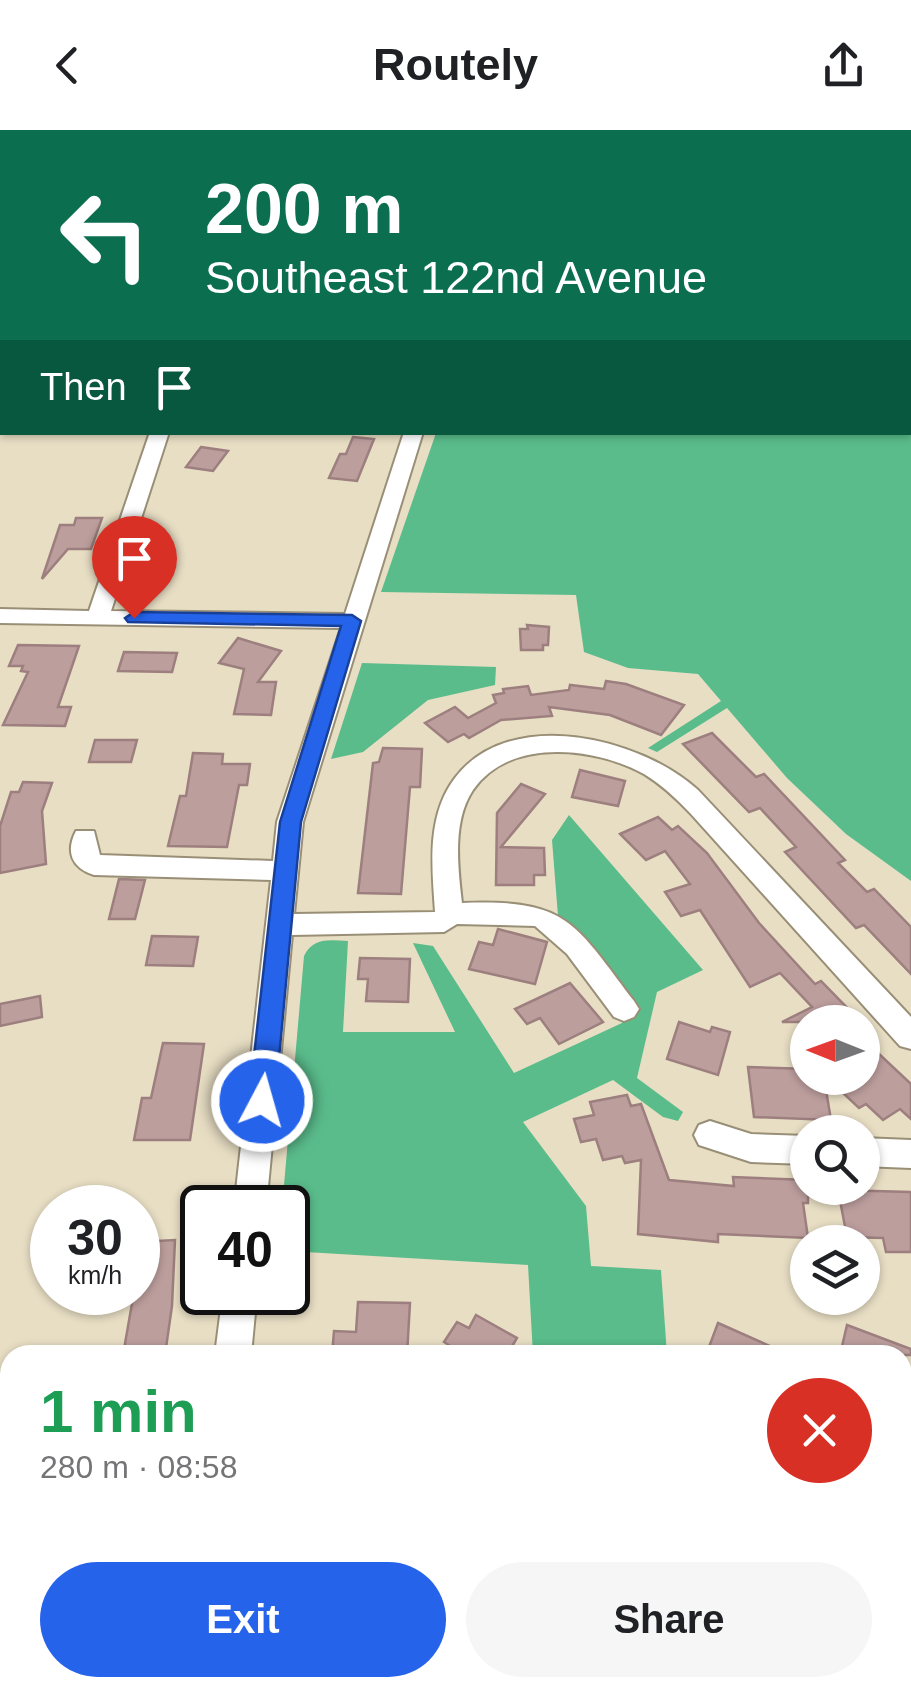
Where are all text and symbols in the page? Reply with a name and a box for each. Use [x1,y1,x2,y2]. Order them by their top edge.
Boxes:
icon: back [40,38,95,93]
icon: share [816,38,871,93]
text: Routely [373,39,538,90]
icon: left [40,170,170,300]
text: 200 m [205,170,403,248]
text: Southeast 122nd Avenue [205,252,707,303]
icon: arrive [147,360,202,415]
text: Then [40,366,127,408]
pin [92,516,177,619]
icon: arrive [107,531,162,586]
north arrow [790,1005,880,1095]
map controls [790,1005,880,1315]
position arrow [210,1049,314,1153]
button: search [790,1115,880,1205]
speed limit sign: 40 [180,1185,310,1315]
text: 30 [67,1210,123,1266]
button: layers [790,1225,880,1315]
text: km/h [68,1261,122,1289]
text: 1 min [40,1378,197,1445]
button: close [767,1378,872,1483]
text: 280 m · 08:58 [40,1449,237,1485]
button: Exit [40,1562,446,1677]
button: Share [466,1562,872,1677]

